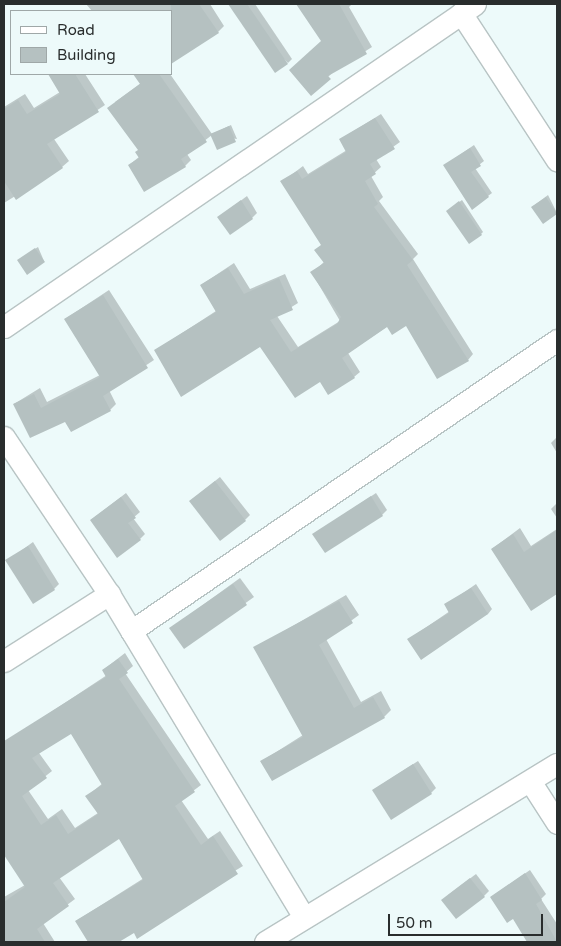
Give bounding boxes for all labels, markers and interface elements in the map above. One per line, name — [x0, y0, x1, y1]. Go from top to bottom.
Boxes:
legend — [10, 10, 172, 75]
text: Road — [57, 21, 95, 39]
text: Building — [57, 46, 116, 64]
scale bar — [391, 904, 546, 936]
text: 50 m — [396, 914, 433, 932]

